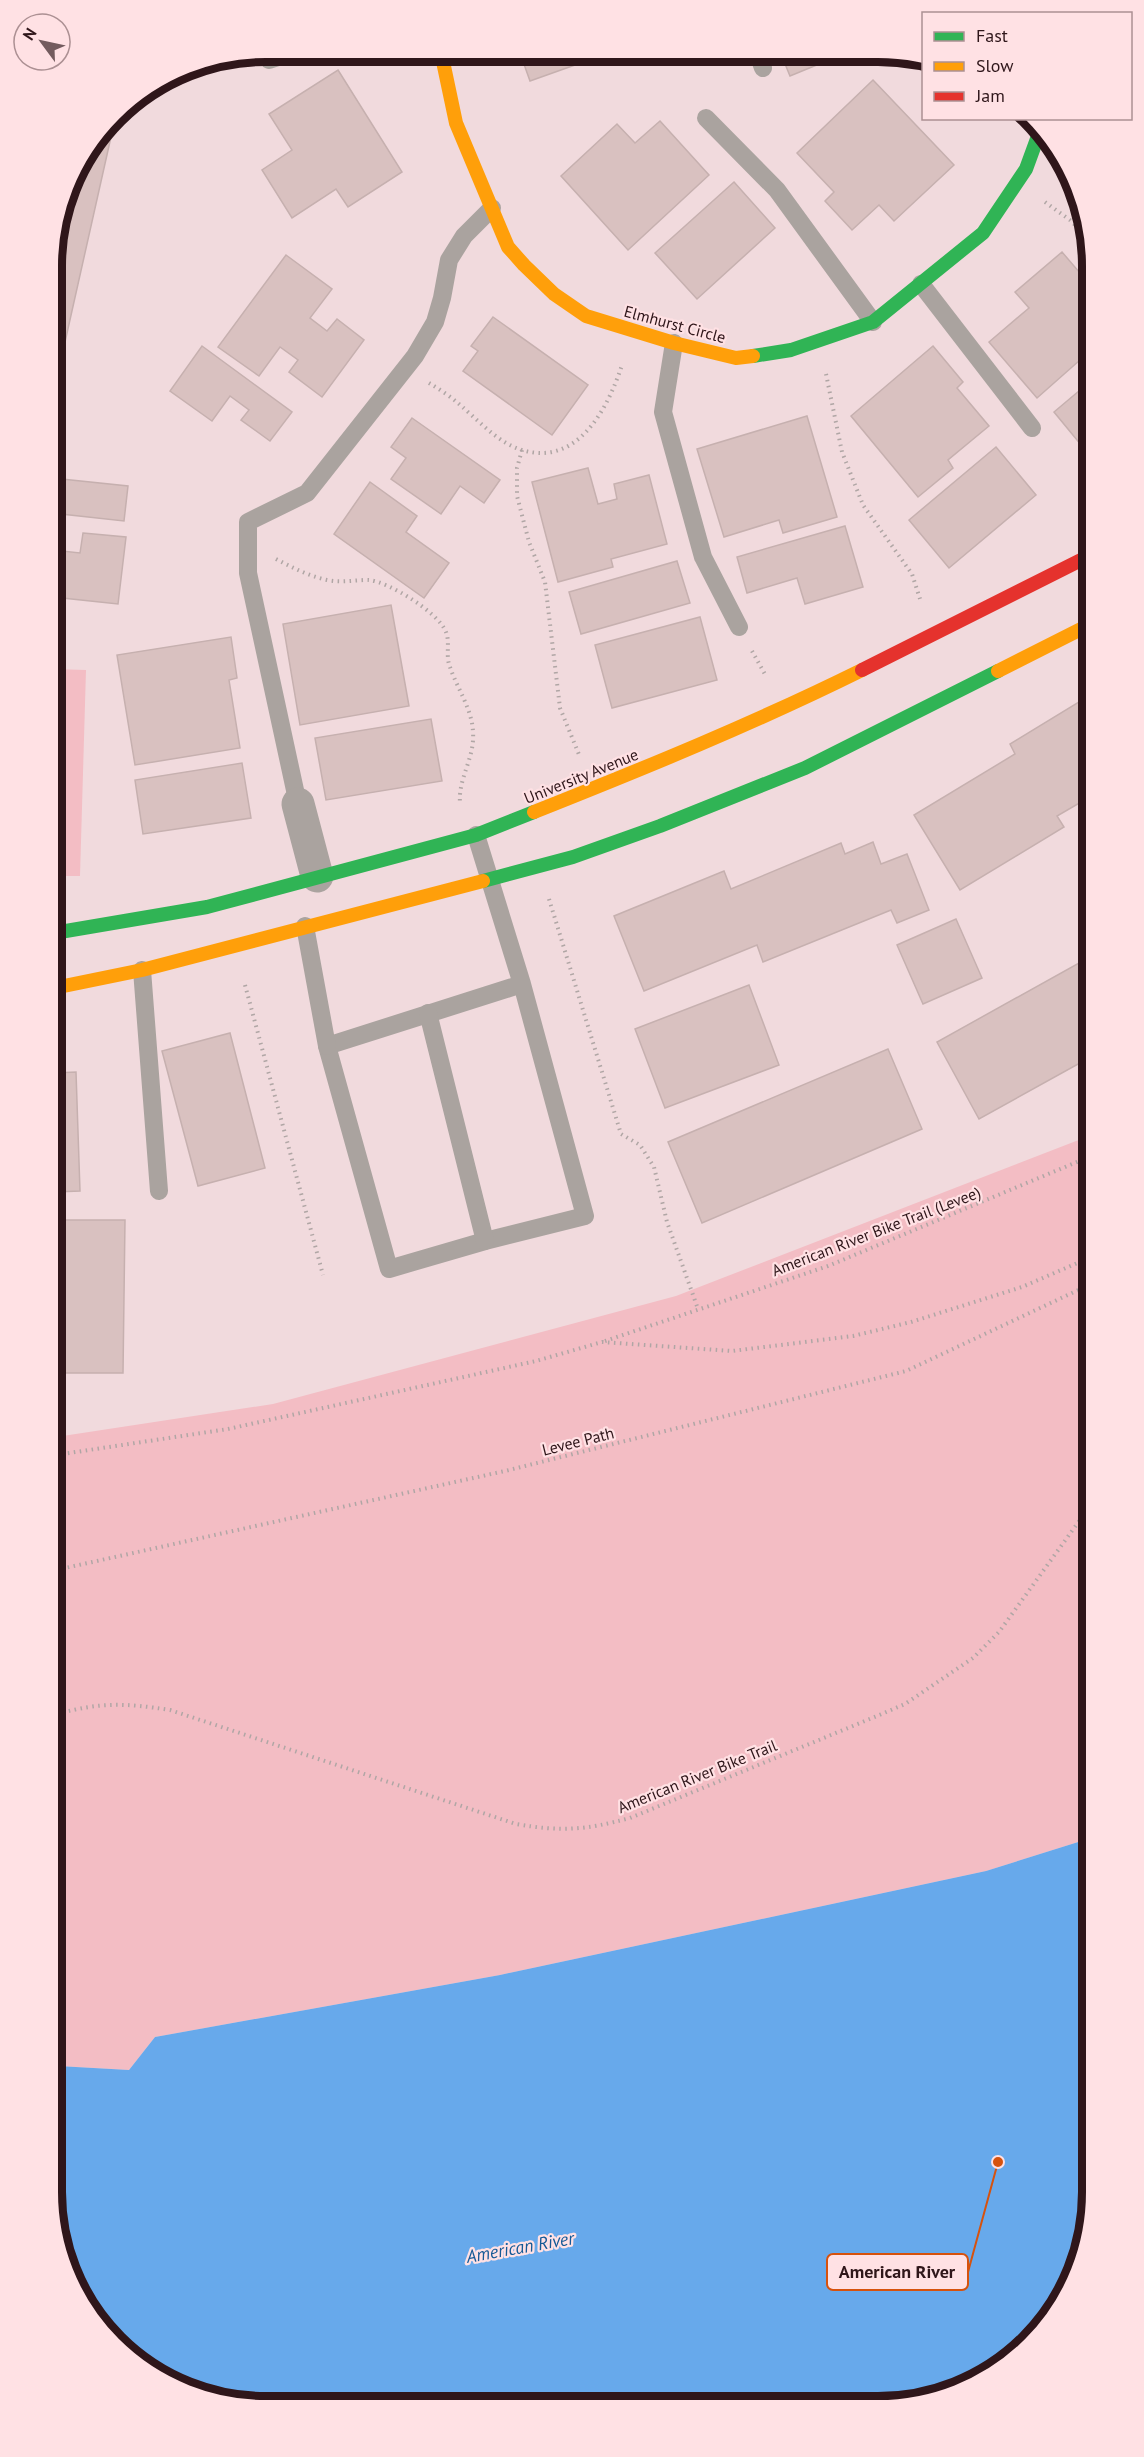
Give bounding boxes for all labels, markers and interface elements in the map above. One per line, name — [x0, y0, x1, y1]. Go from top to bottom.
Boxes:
north arrow — [12, 12, 72, 72]
legend — [922, 12, 1132, 120]
text: N — [18, 24, 41, 44]
text: Fast — [976, 24, 1008, 47]
text: Slow — [976, 54, 1014, 77]
text: Jam — [975, 84, 1005, 107]
street label: Elmhurst Circle — [622, 301, 728, 347]
street label: University Avenue — [521, 744, 641, 808]
street label: American River Bike Trail (Levee) — [769, 1182, 983, 1280]
street label: Levee Path — [540, 1422, 616, 1460]
street label: American River Bike Trail — [614, 1735, 780, 1817]
water label: American River — [463, 2226, 577, 2268]
callout: American River — [827, 2254, 968, 2290]
text: American River — [839, 2260, 956, 2283]

